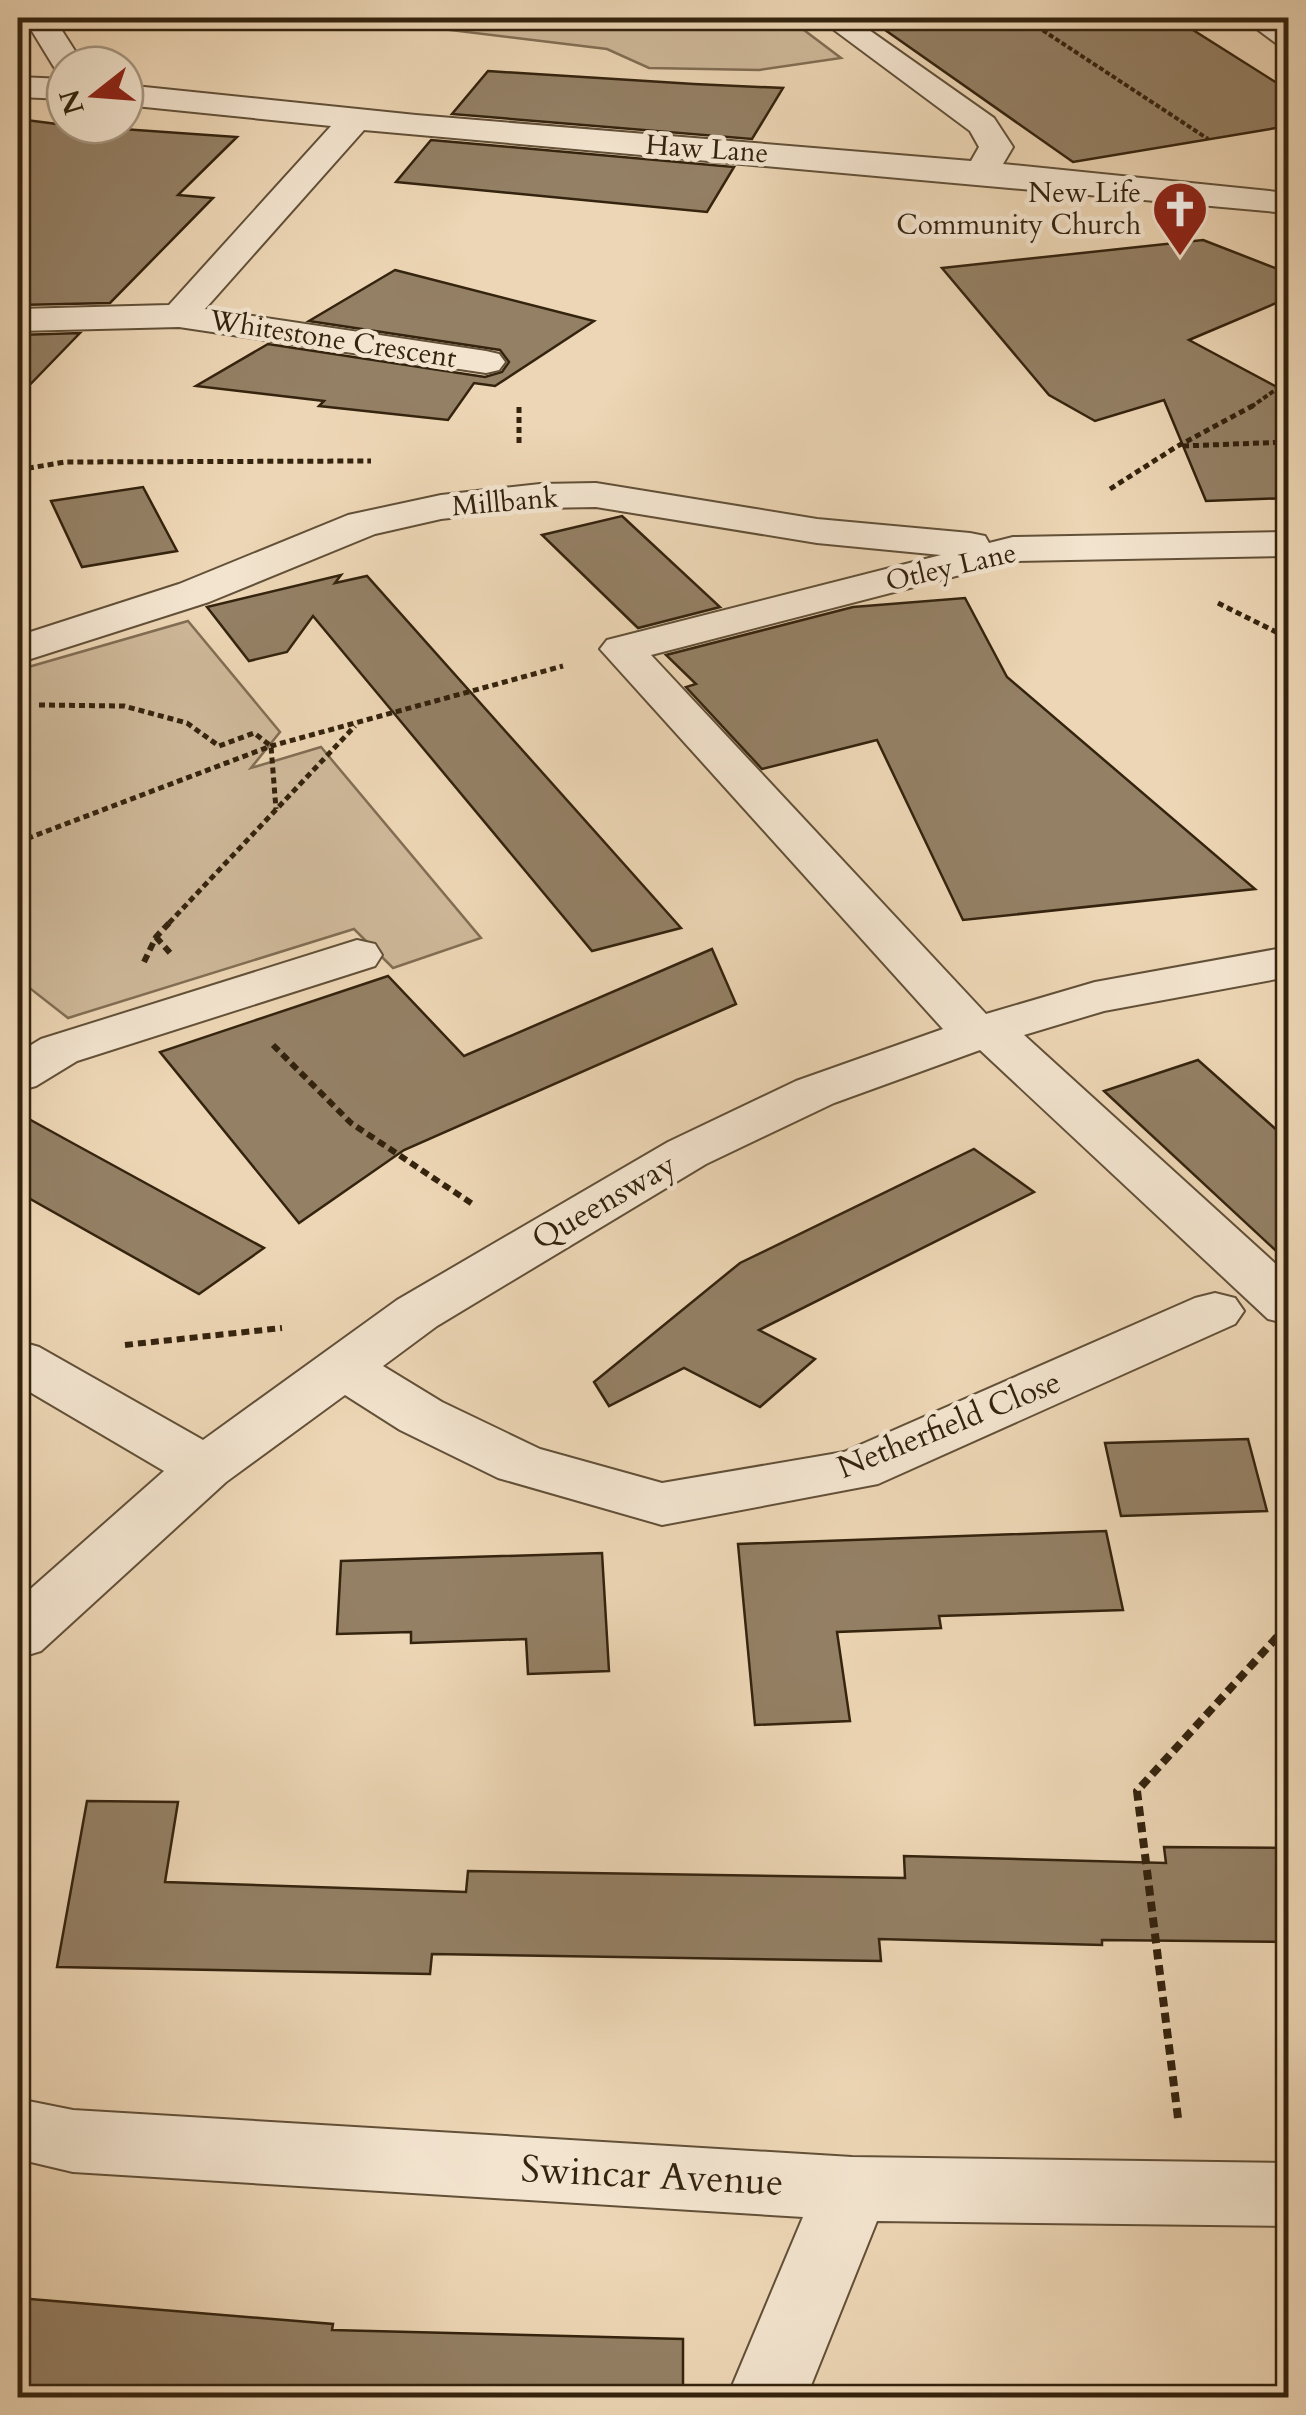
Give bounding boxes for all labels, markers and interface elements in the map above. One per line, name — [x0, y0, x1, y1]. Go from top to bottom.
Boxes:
north arrow — [45, 45, 145, 145]
text: N — [50, 85, 94, 119]
street label: Haw Lane — [644, 126, 770, 172]
place label: New Life Community Church — [896, 174, 1141, 244]
church icon: New Life Community Church — [1150, 179, 1210, 258]
street label: Whitestone Crescent — [206, 301, 459, 377]
street label: Millbank — [450, 478, 560, 526]
street label: Otley Lane — [882, 534, 1020, 600]
street label: Queensway — [524, 1143, 684, 1261]
street label: Netherfield Close — [831, 1360, 1067, 1490]
street label: Swincar Avenue — [519, 2143, 785, 2209]

